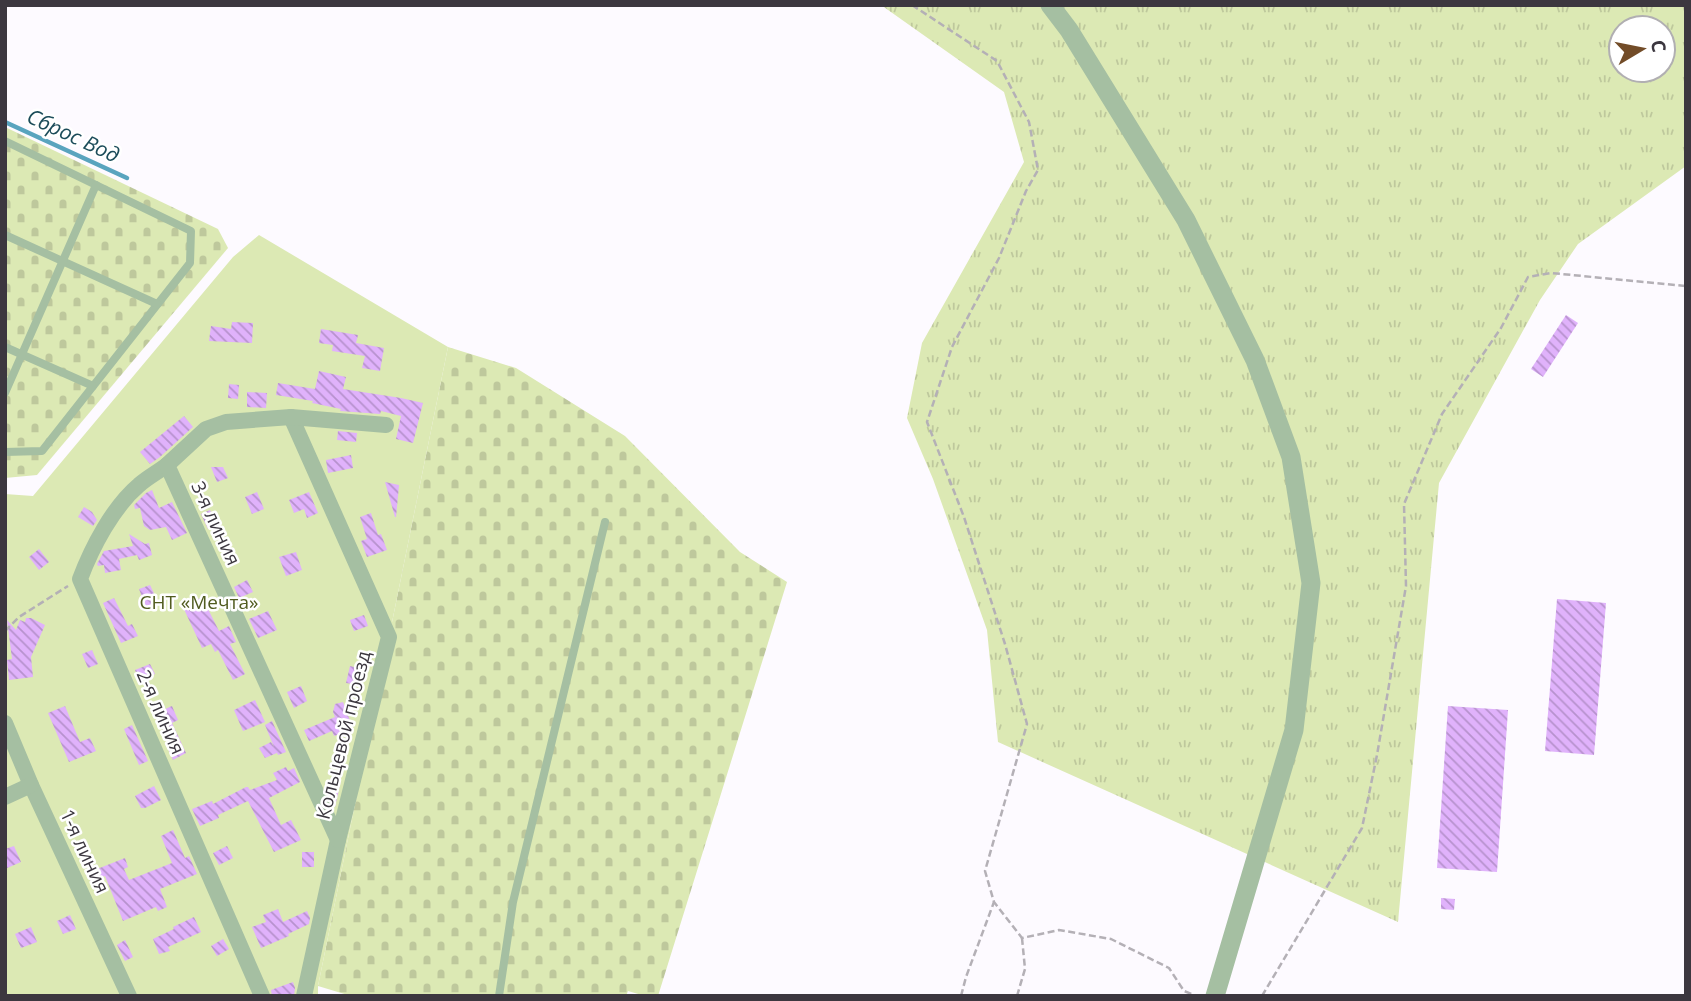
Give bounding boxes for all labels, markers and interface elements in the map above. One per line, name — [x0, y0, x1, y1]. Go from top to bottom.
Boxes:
north arrow — [1607, 14, 1677, 84]
text: С — [1645, 38, 1673, 54]
water label: Сброс Вод — [23, 101, 124, 169]
street label: 3-я линия — [185, 477, 247, 569]
park label: СНТ «Мечта» — [139, 589, 259, 615]
street label: Кольцевой проезд — [310, 648, 377, 822]
street label: 2-я линия — [131, 666, 191, 758]
street label: 1-я линия — [54, 805, 116, 897]

